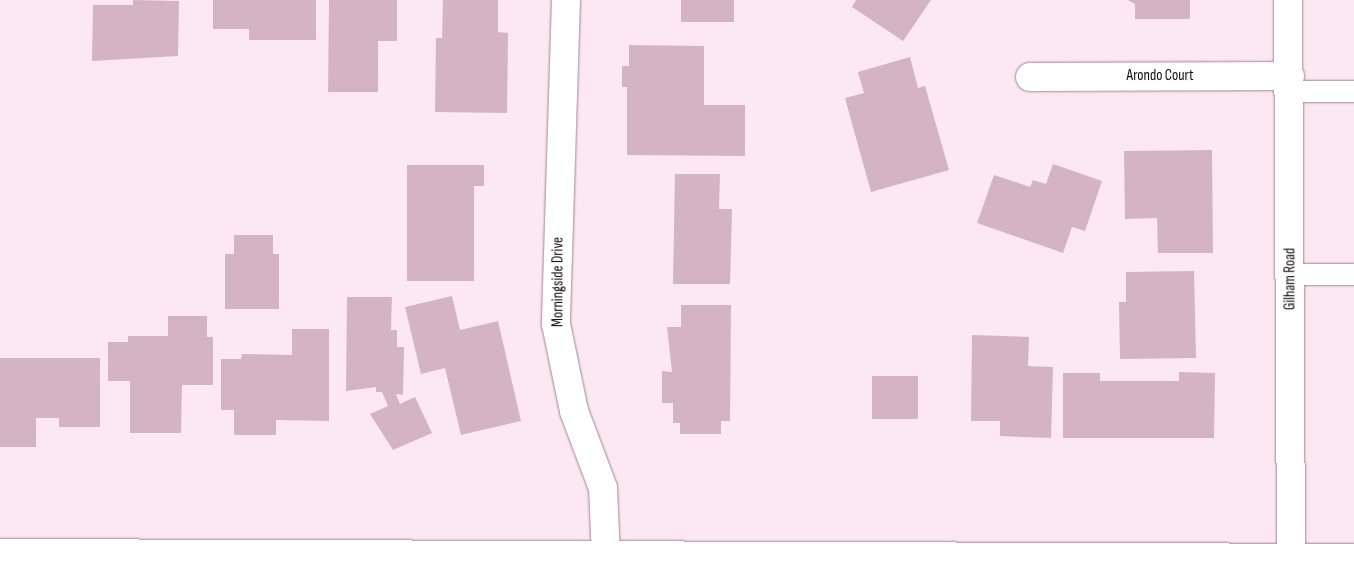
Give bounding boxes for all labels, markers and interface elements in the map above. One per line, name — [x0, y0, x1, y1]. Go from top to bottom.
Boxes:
street label: Arondo Court — [1127, 67, 1193, 85]
street label: Morningside Drive — [549, 237, 567, 327]
street label: Gilham Road — [1281, 248, 1299, 310]

